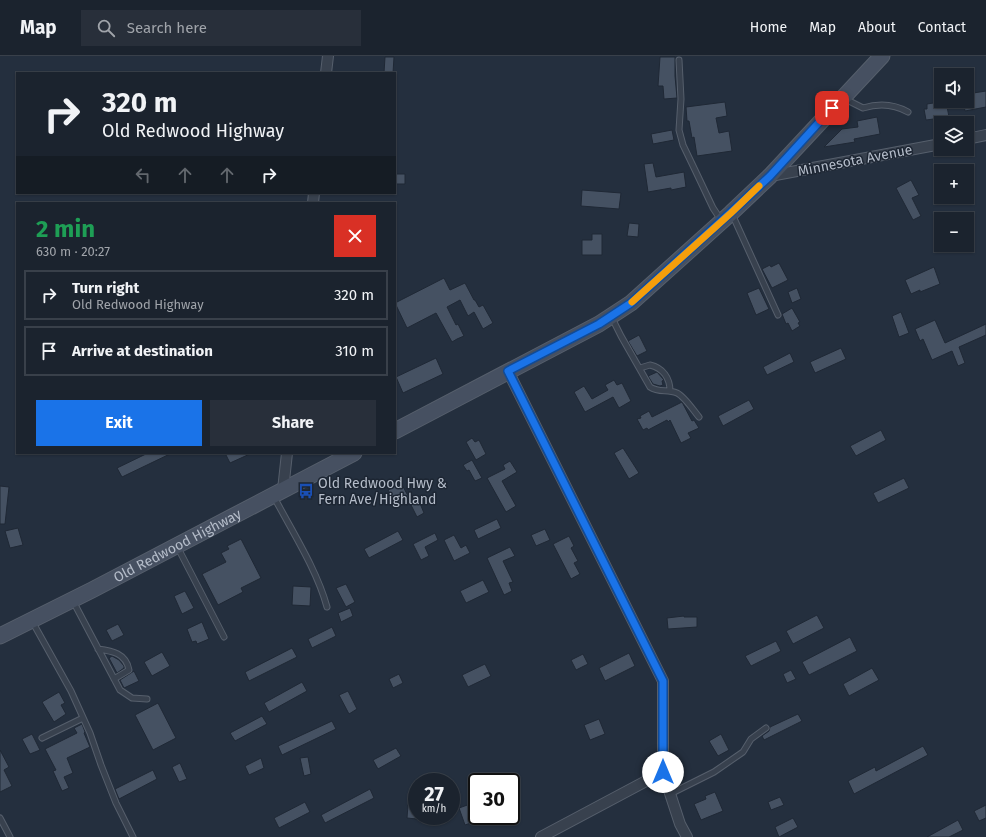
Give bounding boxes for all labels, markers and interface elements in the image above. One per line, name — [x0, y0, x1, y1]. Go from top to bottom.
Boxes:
search box — [81, 10, 361, 46]
text: Map — [20, 16, 57, 39]
icon: search — [95, 17, 117, 39]
text: Search here — [127, 19, 207, 37]
text: Home — [750, 19, 787, 36]
text: Map — [809, 19, 836, 36]
text: About — [858, 19, 896, 36]
text: Contact — [918, 19, 966, 36]
map controls — [934, 68, 974, 252]
button: sound — [934, 68, 974, 108]
text: 320 m — [102, 86, 177, 119]
icon: right — [36, 88, 88, 140]
pin — [815, 91, 849, 125]
icon: arrive — [821, 97, 843, 119]
button: layers — [934, 116, 974, 156]
text: Old Redwood Highway — [102, 120, 284, 142]
street label: Minnesota Avenue — [796, 141, 914, 180]
icon: left — [132, 164, 154, 186]
icon: ahead — [174, 164, 196, 186]
icon: ahead — [216, 164, 238, 186]
icon: right — [258, 164, 280, 186]
button: + — [934, 164, 974, 204]
button: − — [934, 212, 974, 252]
text: 2 min — [36, 215, 95, 243]
button: close — [334, 215, 376, 257]
text: 630 m · 20:27 — [36, 244, 110, 259]
text: Turn right — [72, 279, 139, 297]
icon: right — [38, 284, 60, 306]
text: 320 m — [334, 286, 374, 304]
text: Old Redwood Highway — [72, 297, 204, 312]
icon: arrive — [38, 340, 60, 362]
text: Arrive at destination — [72, 342, 213, 360]
text: 310 m — [335, 342, 374, 360]
button: Exit — [36, 400, 202, 446]
button: Share — [210, 400, 376, 446]
place label: Old Redwood Hwy & Fern Ave/Highland — [318, 475, 447, 508]
bus stop icon: Old Redwood Hwy & Fern Ave/Highland — [297, 482, 315, 500]
street label: Old Redwood Highway — [111, 505, 244, 586]
position arrow — [642, 751, 684, 793]
speed limit sign: 30 — [468, 773, 520, 825]
text: 27 — [424, 782, 444, 806]
text: km/h — [422, 803, 446, 815]

